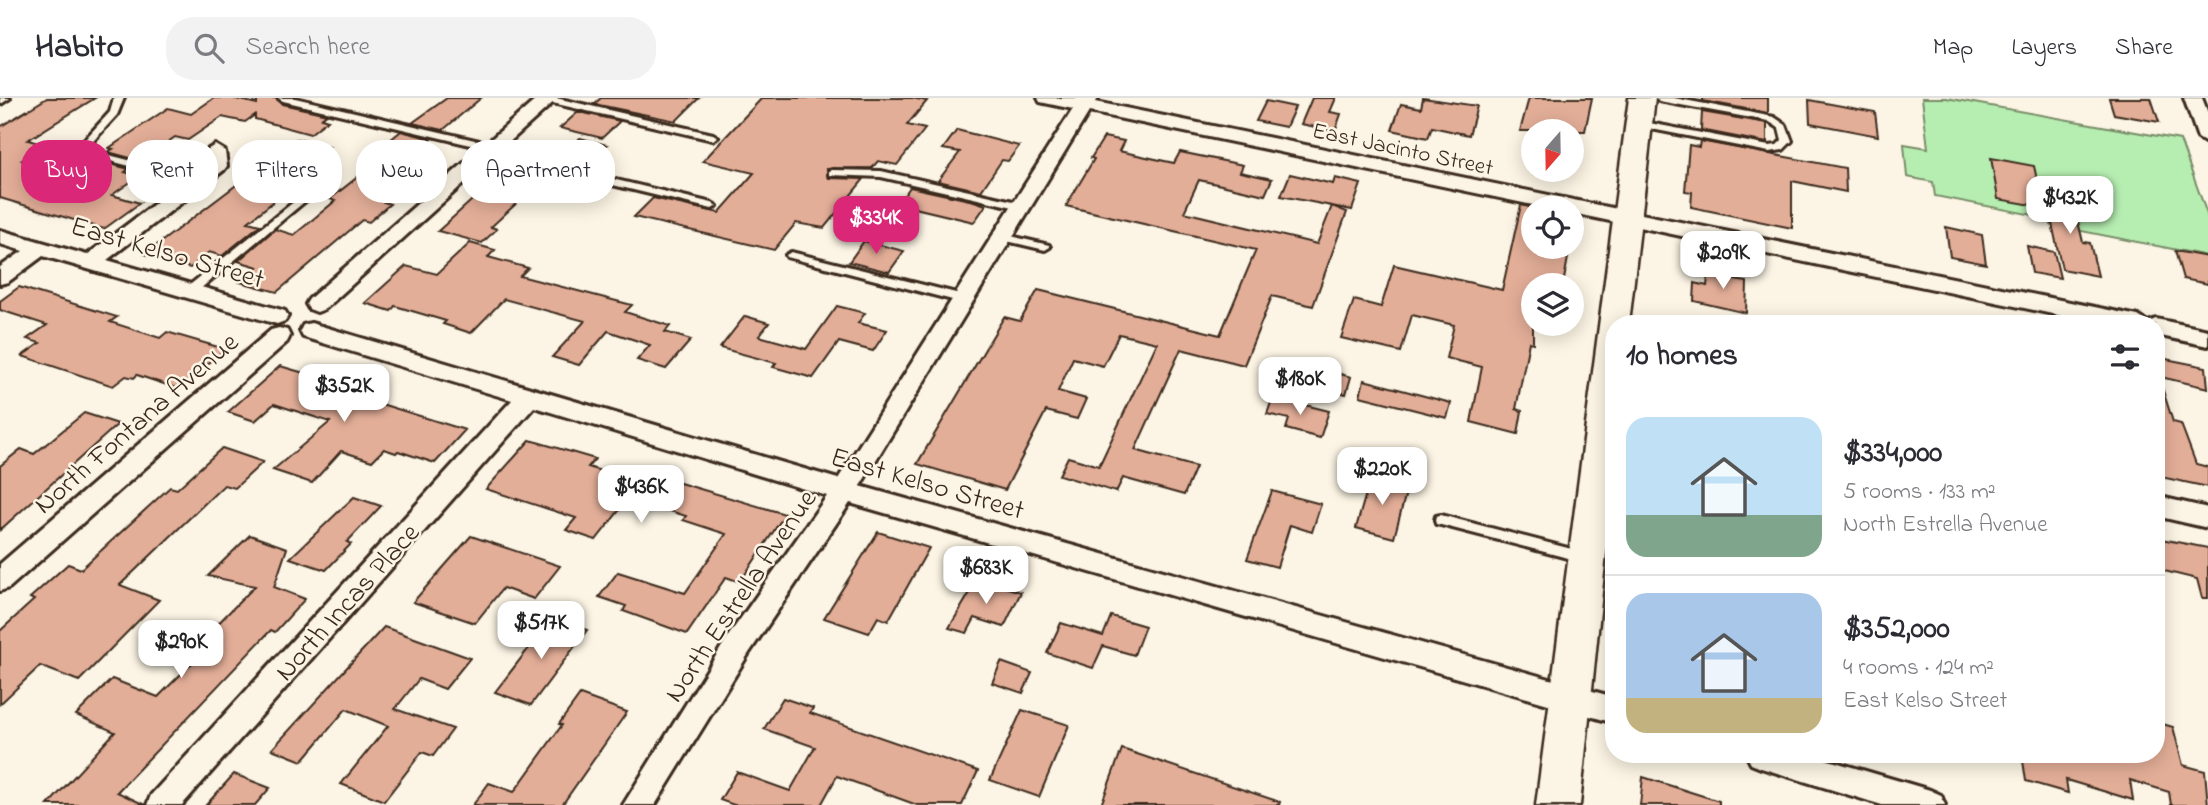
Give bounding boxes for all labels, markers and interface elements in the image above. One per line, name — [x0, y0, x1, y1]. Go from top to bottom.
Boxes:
search box — [166, 17, 656, 80]
text: Habito — [35, 24, 124, 72]
icon: search — [190, 29, 228, 67]
text: Search here — [246, 29, 370, 67]
text: Map — [1933, 31, 1973, 66]
text: Layers — [2011, 31, 2077, 66]
text: Share — [2115, 31, 2173, 66]
street label: East Jacinto Street — [1309, 115, 1496, 186]
north arrow — [1521, 119, 1584, 182]
map controls — [1521, 119, 1584, 336]
chip: Buy — [21, 140, 112, 203]
chip: Rent — [126, 140, 218, 203]
chip: Filters — [232, 140, 342, 203]
chip: New — [356, 140, 447, 203]
chip: Apartment — [461, 140, 615, 203]
pin: $432K — [2021, 176, 2119, 236]
text: $432K — [2042, 182, 2098, 215]
button: locate — [1521, 196, 1584, 259]
pin: $334K — [827, 197, 925, 256]
text: $334K — [849, 202, 903, 235]
street label: East Kelso Street — [65, 207, 269, 302]
pin: $209K — [1674, 232, 1772, 291]
text: $209K — [1696, 237, 1750, 270]
button: layers — [1521, 273, 1584, 336]
street label: North Fontana Avenue — [26, 324, 249, 525]
text: 10 homes — [1626, 335, 1738, 379]
icon: filters — [2106, 338, 2144, 376]
pin: $180K — [1251, 358, 1349, 417]
text: $180K — [1275, 363, 1325, 396]
pin: $352K — [295, 364, 393, 424]
text: $352K — [314, 370, 374, 403]
text: $334,000 — [1843, 432, 1942, 476]
street label: East Kelso Street — [825, 438, 1029, 533]
icon: home — [1682, 445, 1766, 529]
pin: $220K — [1333, 448, 1431, 507]
text: $220K — [1353, 453, 1411, 486]
pin: $436K — [592, 466, 690, 525]
text: $436K — [614, 471, 668, 504]
text: 5 rooms · 133 m² — [1843, 476, 1996, 509]
street label: North Estrella Avenue — [655, 482, 829, 712]
text: North Estrella Avenue — [1843, 509, 2048, 542]
street label: North Incas Place — [266, 515, 431, 692]
pin: $683K — [937, 546, 1035, 606]
text: $683K — [959, 552, 1013, 585]
pin: $517K — [492, 602, 590, 661]
text: $517K — [513, 607, 569, 640]
text: $352,000 — [1843, 608, 1950, 652]
pin: $290K — [132, 620, 230, 680]
icon: home — [1682, 621, 1766, 705]
text: $290K — [154, 626, 208, 659]
text: 4 rooms · 124 m² — [1843, 652, 1994, 685]
text: East Kelso Street — [1843, 685, 2007, 718]

